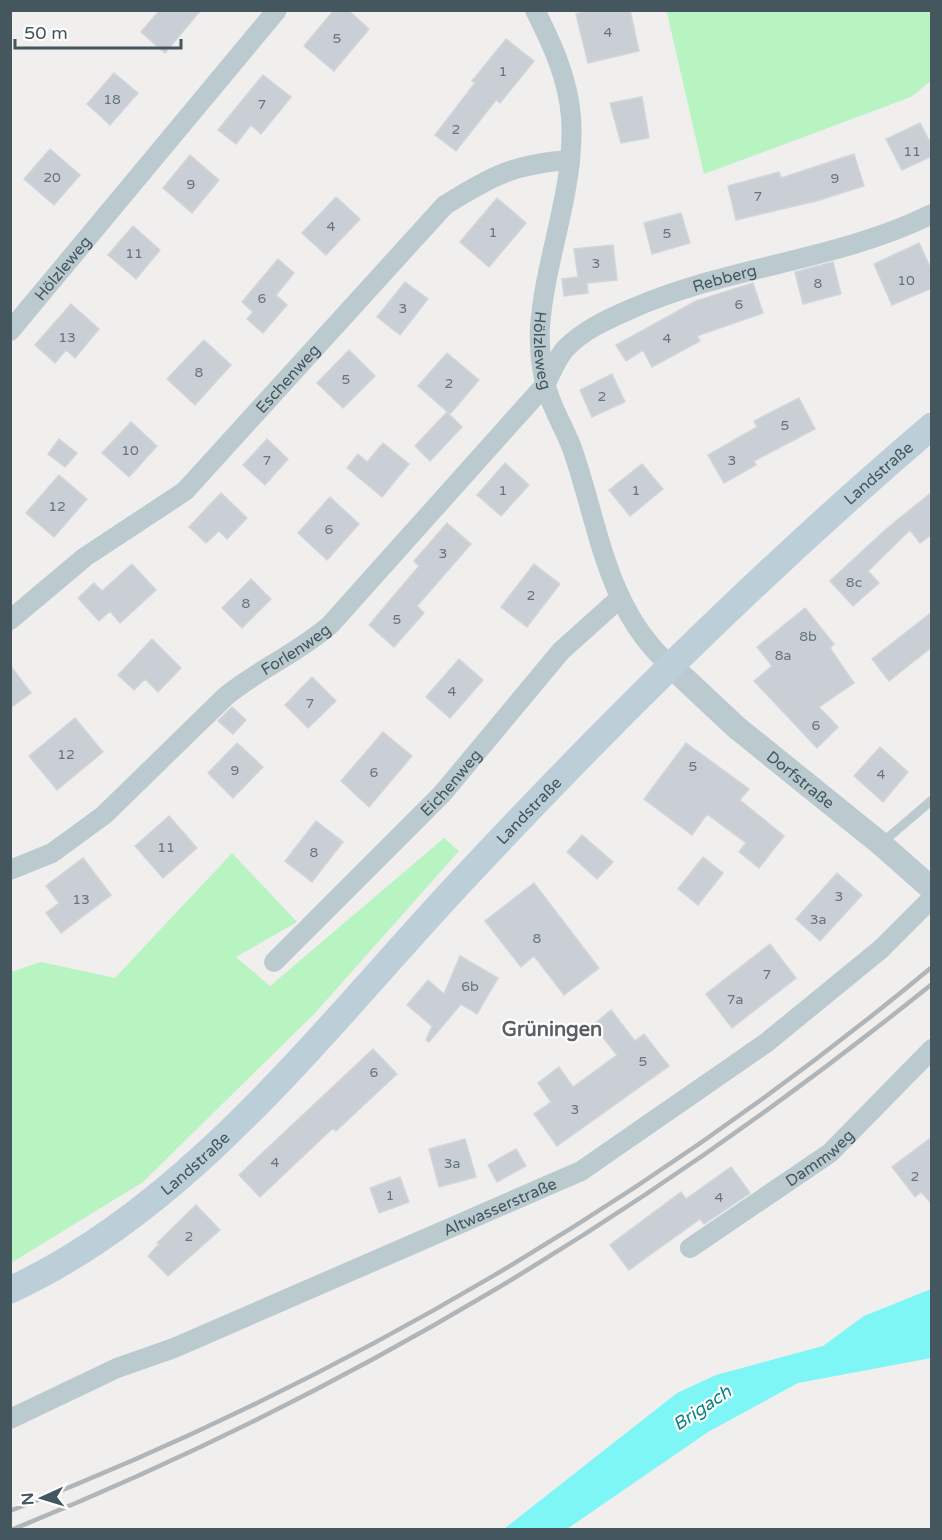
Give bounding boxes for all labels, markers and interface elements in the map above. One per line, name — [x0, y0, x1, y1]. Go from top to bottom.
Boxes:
scale bar — [15, 12, 182, 50]
text: 50 m — [24, 22, 68, 44]
house number: 4 — [604, 24, 613, 41]
house number: 5 — [333, 30, 341, 47]
house number: 1 — [499, 63, 507, 80]
house number: 18 — [103, 91, 121, 108]
house number: 7 — [258, 96, 266, 113]
house number: 2 — [452, 121, 460, 138]
house number: 11 — [903, 143, 921, 160]
house number: 20 — [43, 169, 61, 186]
house number: 9 — [831, 170, 839, 187]
house number: 9 — [187, 176, 195, 193]
house number: 7 — [754, 188, 762, 205]
house number: 4 — [327, 218, 336, 235]
house number: 1 — [489, 224, 497, 241]
house number: 5 — [663, 225, 671, 242]
street label: Hölzleweg — [30, 232, 96, 305]
house number: 11 — [125, 245, 143, 262]
house number: 3 — [592, 255, 600, 272]
street label: Rebberg — [690, 261, 759, 297]
house number: 10 — [897, 272, 915, 289]
house number: 8 — [814, 275, 823, 292]
house number: 6 — [258, 290, 267, 307]
house number: 6 — [735, 296, 744, 313]
house number: 3 — [399, 300, 407, 317]
street label: Hölzleweg — [529, 310, 556, 392]
house number: 13 — [58, 329, 76, 346]
house number: 4 — [663, 330, 672, 347]
street label: Eschenweg — [252, 340, 325, 418]
house number: 8 — [195, 364, 204, 381]
house number: 5 — [342, 371, 350, 388]
house number: 2 — [445, 375, 453, 392]
house number: 2 — [598, 388, 606, 405]
house number: 5 — [781, 417, 789, 434]
street label: Landstraße — [840, 438, 918, 509]
house number: 10 — [121, 442, 139, 459]
house number: 7 — [263, 452, 271, 469]
house number: 3 — [728, 452, 736, 469]
house number: 1 — [499, 482, 507, 499]
house number: 1 — [632, 482, 640, 499]
house number: 12 — [48, 498, 66, 515]
house number: 6 — [325, 521, 334, 538]
house number: 3 — [439, 545, 447, 562]
house number: 8c — [846, 574, 862, 591]
house number: 2 — [527, 587, 535, 604]
house number: 8 — [242, 595, 251, 612]
house number: 5 — [393, 611, 401, 628]
street label: Forlenweg — [258, 620, 335, 680]
house number: 8b — [799, 628, 817, 645]
house number: 8a — [775, 647, 791, 664]
house number: 4 — [448, 683, 457, 700]
house number: 7 — [306, 695, 314, 712]
house number: 6 — [812, 717, 821, 734]
street label: Eichenweg — [417, 745, 486, 821]
house number: 12 — [57, 746, 75, 763]
street label: Dorfstraße — [762, 747, 838, 813]
house number: 5 — [689, 758, 697, 775]
house number: 9 — [231, 762, 239, 779]
house number: 6 — [370, 764, 379, 781]
house number: 4 — [877, 766, 886, 783]
street label: Landstraße — [492, 773, 566, 849]
house number: 11 — [157, 839, 175, 856]
house number: 8 — [310, 844, 319, 861]
house number: 3 — [835, 888, 843, 905]
house number: 13 — [72, 891, 90, 908]
house number: 3a — [810, 911, 826, 928]
house number: 8 — [533, 930, 542, 947]
house number: 7 — [763, 966, 771, 983]
house number: 6b — [461, 978, 479, 995]
house number: 7a — [727, 991, 743, 1008]
district label: Grüningen — [502, 1018, 602, 1042]
house number: 5 — [639, 1053, 647, 1070]
house number: 6 — [370, 1064, 379, 1081]
house number: 3 — [571, 1101, 579, 1118]
street label: Dammweg — [782, 1125, 859, 1191]
street label: Landstraße — [157, 1128, 234, 1200]
house number: 4 — [271, 1154, 280, 1171]
house number: 3a — [444, 1155, 460, 1172]
house number: 2 — [911, 1168, 919, 1185]
street label: Altwasserstraße — [440, 1174, 560, 1241]
house number: 1 — [386, 1187, 394, 1204]
house number: 4 — [715, 1189, 724, 1206]
house number: 2 — [185, 1228, 193, 1245]
water label: Brigach — [669, 1380, 736, 1436]
north arrow — [12, 1468, 72, 1528]
text: N — [18, 1492, 38, 1506]

